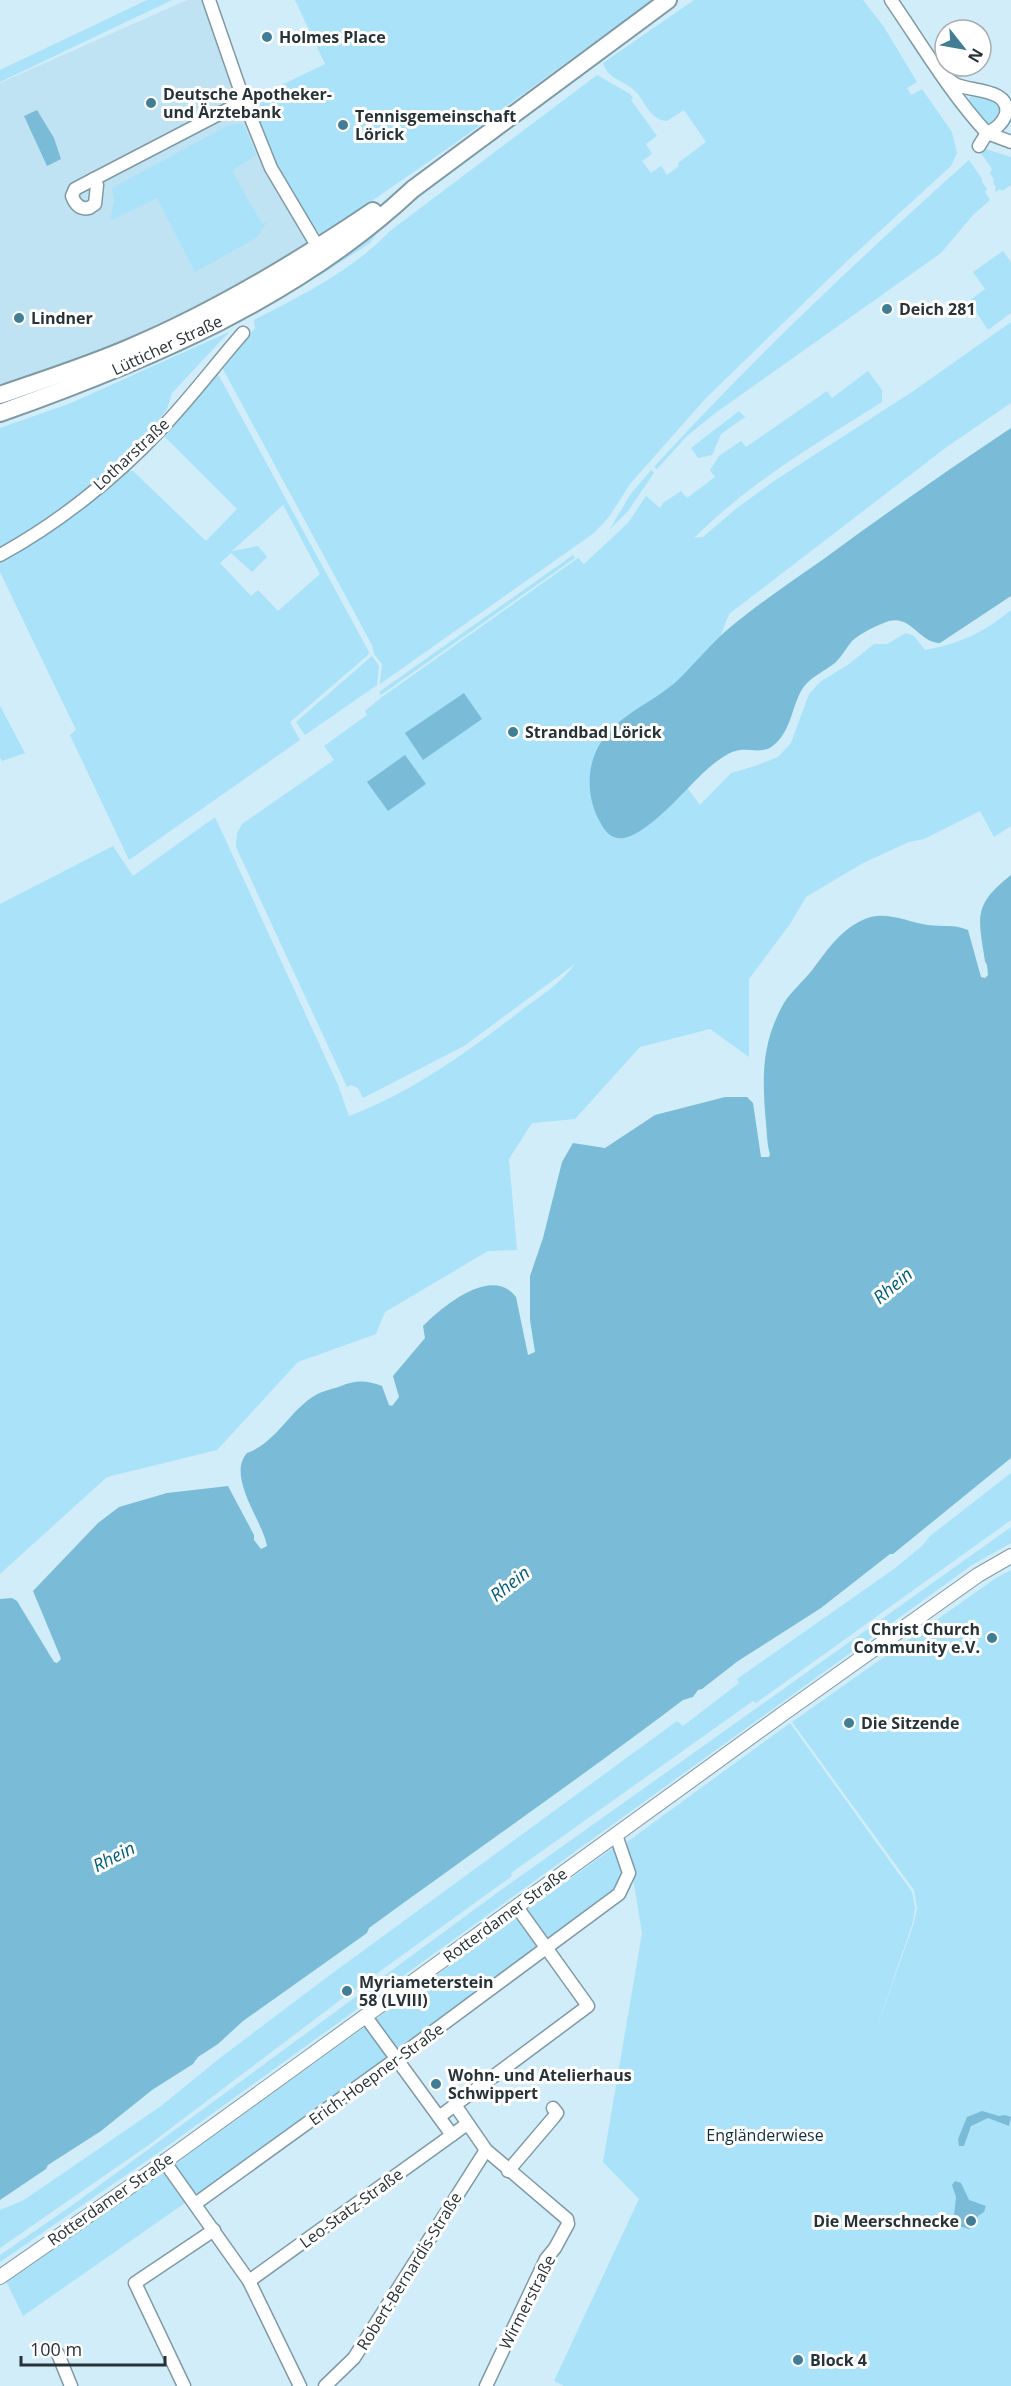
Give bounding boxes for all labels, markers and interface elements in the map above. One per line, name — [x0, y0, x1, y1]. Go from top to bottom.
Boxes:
north arrow — [933, 18, 993, 78]
place label: Holmes Place — [279, 26, 386, 48]
marker: Holmes Place — [260, 30, 274, 44]
text: N — [963, 44, 989, 67]
place label: Deutsche Apotheker- und Ärztebank — [163, 83, 332, 123]
marker: Deutsche Apotheker- und Ärztebank — [144, 96, 158, 110]
place label: Tennisgemeinschaft Lörick — [355, 105, 516, 145]
marker: Tennisgemeinschaft Lörick — [336, 118, 350, 132]
place label: Deich 281 — [899, 298, 976, 320]
marker: Deich 281 — [880, 302, 894, 316]
place label: Lindner — [31, 307, 93, 329]
street label: Lütticher Straße — [108, 310, 226, 380]
marker: Lindner — [12, 311, 26, 325]
street label: Lotharstraße — [88, 413, 174, 495]
place label: Strandbad Lörick — [525, 721, 662, 743]
marker: Strandbad Lörick — [506, 725, 520, 739]
water label: Rhein — [868, 1262, 917, 1309]
water label: Rhein — [484, 1560, 534, 1606]
place label: Christ Church Community e.V. — [853, 1618, 980, 1658]
marker: Christ Church Community e.V. — [985, 1631, 999, 1645]
place label: Die Sitzende — [861, 1712, 959, 1734]
marker: Die Sitzende — [842, 1716, 856, 1730]
water label: Rhein — [88, 1835, 139, 1877]
street label: Rotterdamer Straße — [438, 1862, 572, 1968]
place label: Myriameterstein 58 (LVIII) — [359, 1971, 494, 2011]
marker: Myriameterstein 58 (LVIII) — [340, 1984, 354, 1998]
street label: Erich-Hoepner-Straße — [304, 2018, 448, 2130]
place label: Wohn- und Atelierhaus Schwippert — [448, 2064, 632, 2104]
marker: Wohn- und Atelierhaus Schwippert — [429, 2077, 443, 2091]
park label: Engländerwiese — [706, 2124, 824, 2146]
street label: Rotterdamer Straße — [43, 2147, 177, 2251]
street label: Leo-Statz-Straße — [295, 2163, 407, 2253]
street label: Robert-Bernardis-Straße — [351, 2188, 467, 2354]
place label: Die Meerschnecke — [813, 2210, 959, 2232]
marker: Die Meerschnecke — [964, 2214, 978, 2228]
street label: Wirmerstraße — [494, 2251, 560, 2353]
scale bar — [21, 2329, 165, 2367]
text: 100 m — [30, 2337, 82, 2361]
place label: Block 4 — [810, 2349, 867, 2371]
marker: Block 4 — [791, 2353, 805, 2367]

